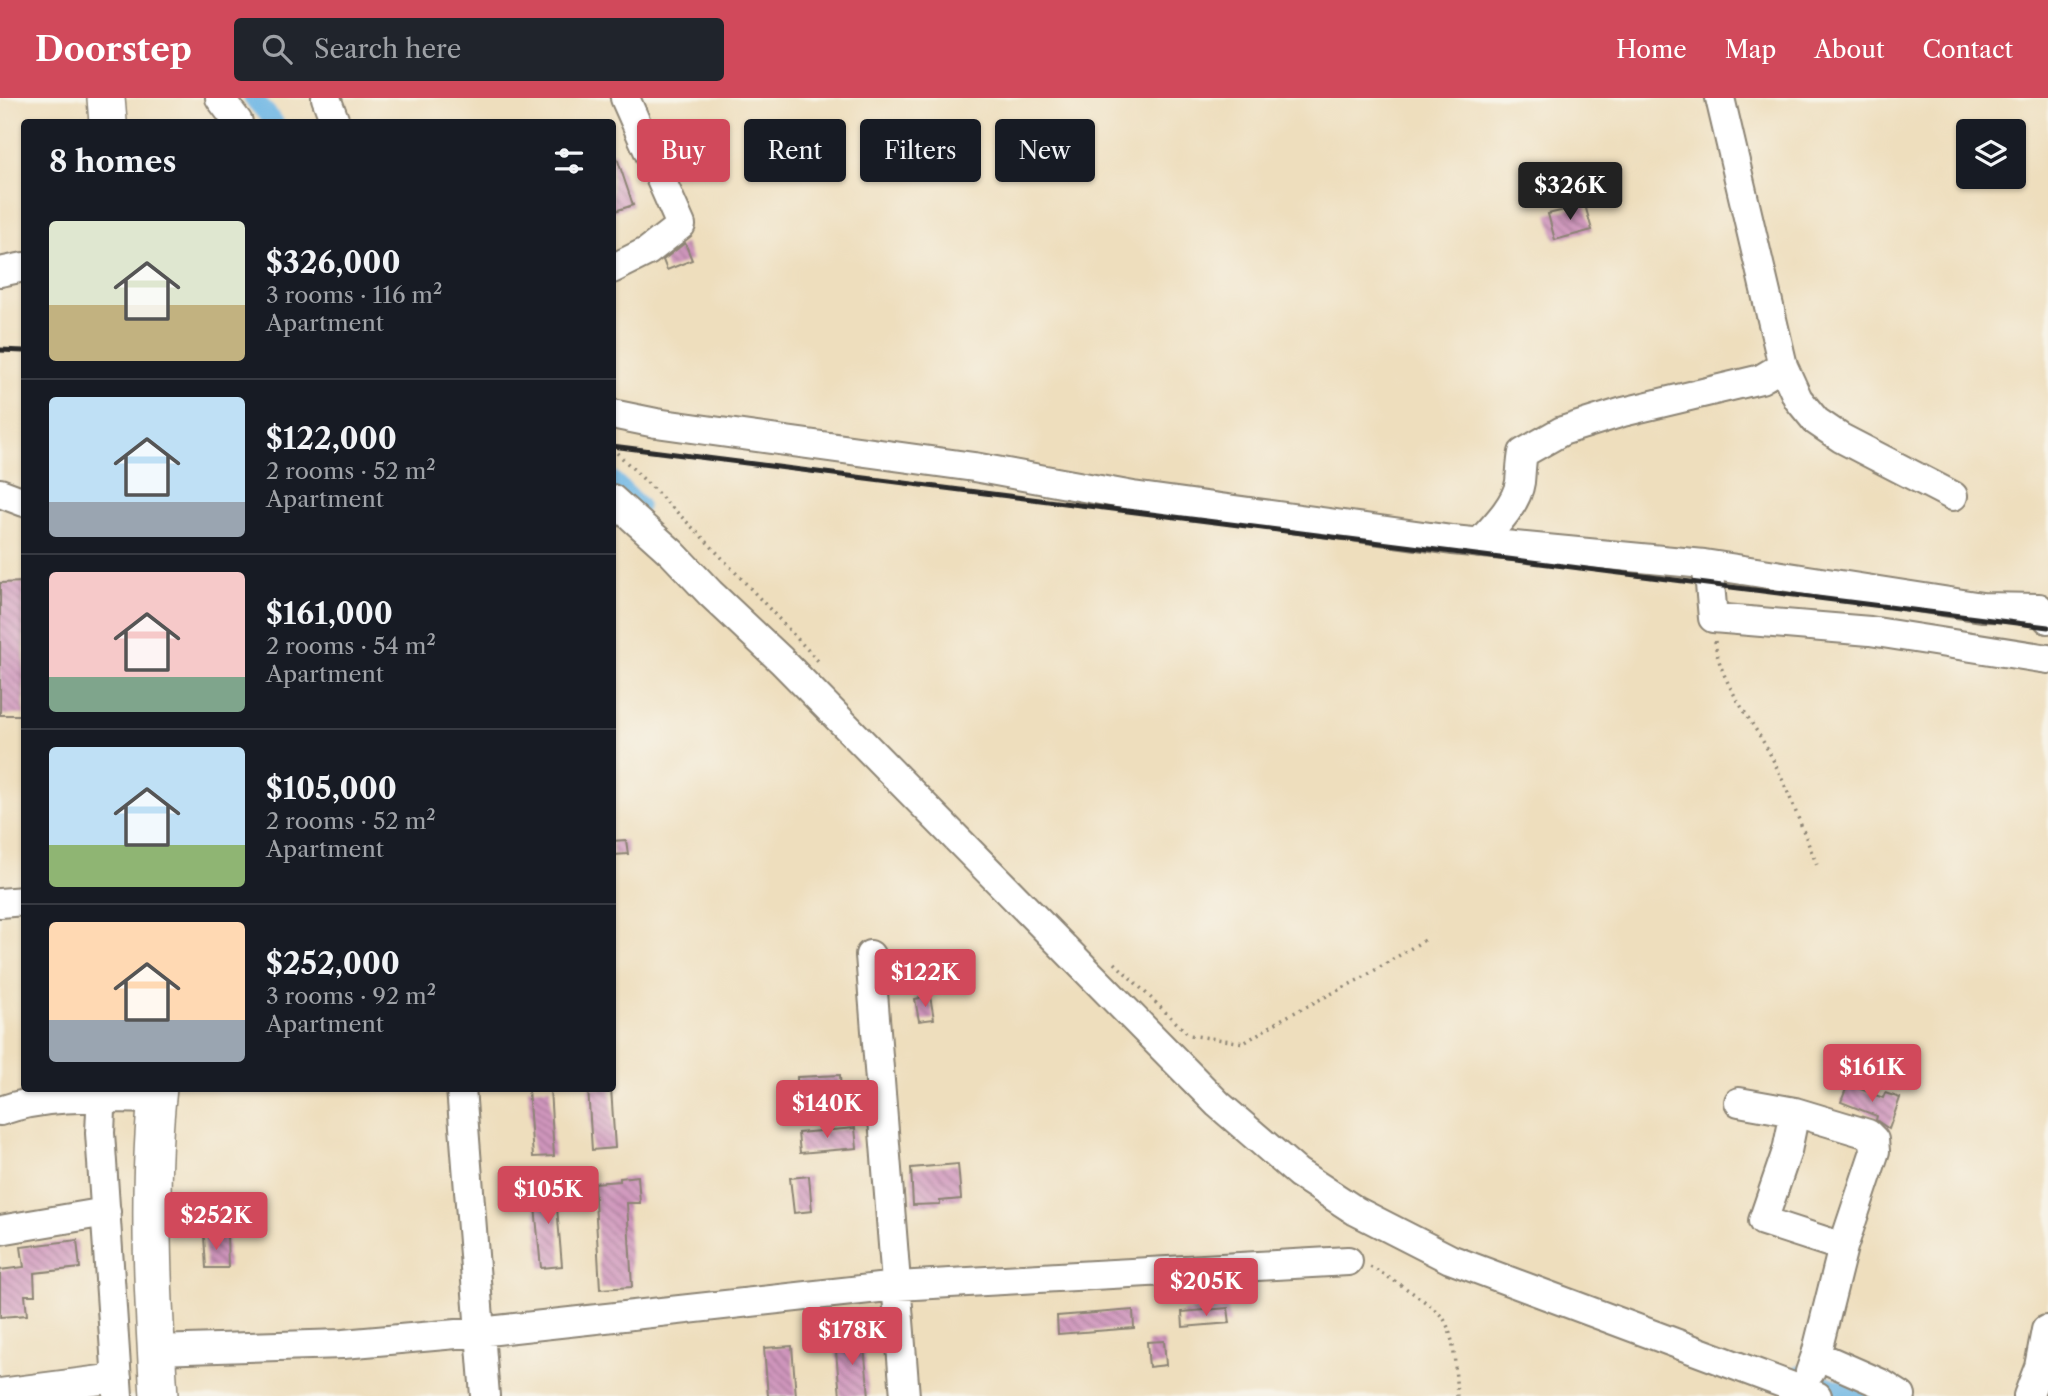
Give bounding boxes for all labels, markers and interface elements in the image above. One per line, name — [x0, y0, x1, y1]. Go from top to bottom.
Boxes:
search box — [234, 18, 724, 81]
text: Doorstep — [35, 29, 192, 70]
icon: search — [258, 30, 296, 68]
text: Search here — [314, 33, 461, 65]
text: Home — [1616, 35, 1687, 64]
text: Map — [1725, 35, 1776, 64]
text: About — [1814, 35, 1885, 64]
text: Contact — [1923, 35, 2013, 64]
chip: Buy — [637, 119, 730, 182]
chip: Rent — [744, 119, 846, 182]
chip: Filters — [860, 119, 981, 182]
chip: New — [995, 119, 1095, 182]
map controls — [1956, 119, 2026, 189]
button: layers — [1956, 119, 2026, 189]
icon: filters — [550, 142, 588, 180]
text: 8 homes — [49, 143, 176, 180]
pin: $326K — [1521, 162, 1619, 222]
text: $326K — [1534, 171, 1606, 199]
text: $326,000 — [266, 244, 401, 281]
icon: home — [105, 249, 189, 333]
text: 3 rooms · 116 m² — [266, 281, 442, 309]
text: Apartment — [266, 309, 384, 337]
text: $122,000 — [266, 420, 397, 457]
icon: home — [105, 425, 189, 509]
text: 2 rooms · 52 m² — [266, 457, 436, 485]
text: Apartment — [266, 485, 384, 513]
text: $161,000 — [266, 595, 393, 632]
icon: home — [105, 600, 189, 684]
text: 2 rooms · 54 m² — [266, 632, 436, 660]
text: Apartment — [266, 660, 384, 688]
text: $105,000 — [266, 770, 397, 807]
icon: home — [105, 775, 189, 859]
text: 2 rooms · 52 m² — [266, 807, 436, 835]
text: Apartment — [266, 835, 384, 863]
text: $252,000 — [266, 945, 400, 982]
icon: home — [105, 950, 189, 1034]
pin: $122K — [876, 950, 974, 1009]
text: $122K — [891, 958, 959, 986]
text: 3 rooms · 92 m² — [266, 982, 436, 1010]
text: Apartment — [266, 1010, 384, 1038]
pin: $161K — [1823, 1044, 1921, 1104]
text: $161K — [1839, 1053, 1905, 1081]
pin: $140K — [778, 1080, 876, 1140]
text: $140K — [792, 1089, 862, 1117]
pin: $105K — [499, 1166, 597, 1226]
text: $105K — [514, 1175, 582, 1203]
pin: $252K — [167, 1192, 265, 1252]
text: $252K — [180, 1201, 252, 1229]
pin: $205K — [1157, 1258, 1255, 1318]
text: $205K — [1170, 1267, 1242, 1295]
pin: $178K — [803, 1308, 901, 1367]
text: $178K — [818, 1316, 886, 1344]

